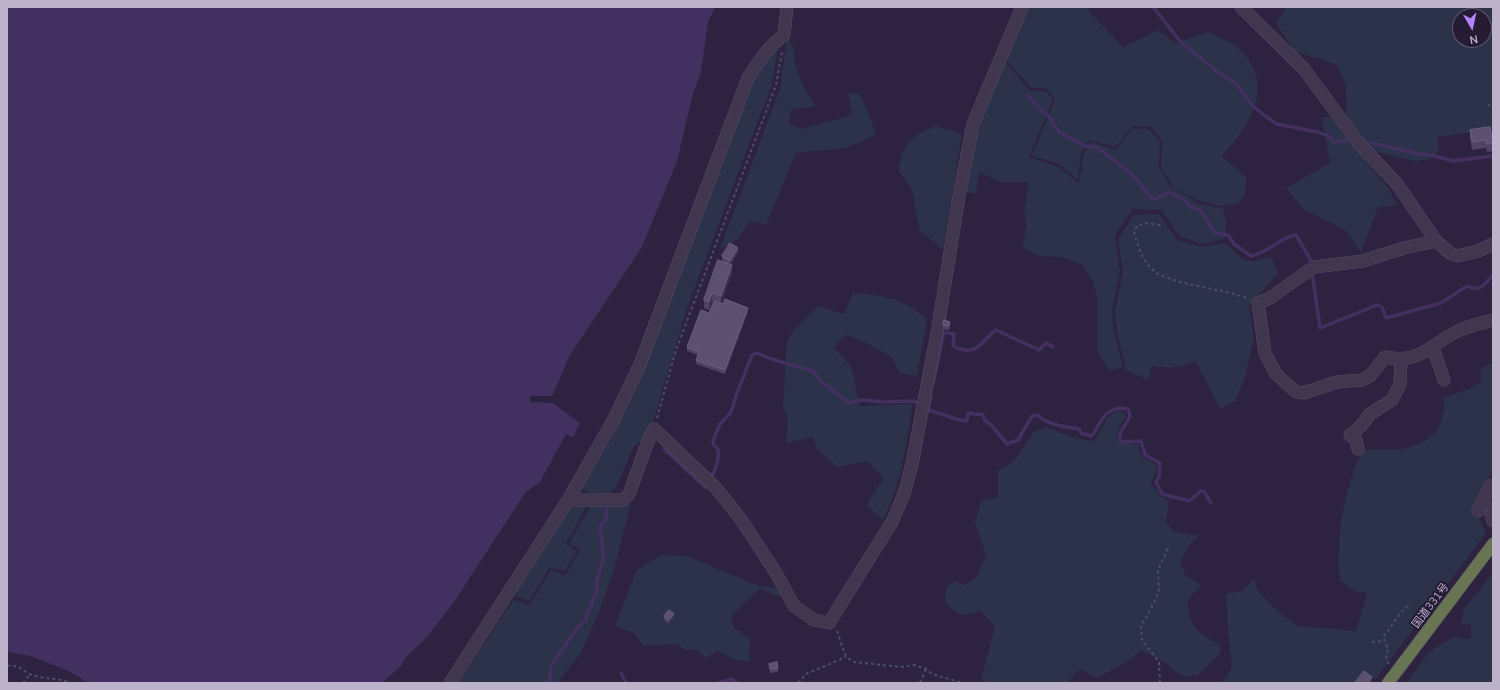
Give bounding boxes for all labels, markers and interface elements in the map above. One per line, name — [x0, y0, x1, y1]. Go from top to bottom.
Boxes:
north arrow — [1452, 8, 1492, 48]
text: N — [1469, 31, 1479, 47]
street label: 国道331号 — [1410, 581, 1452, 631]

